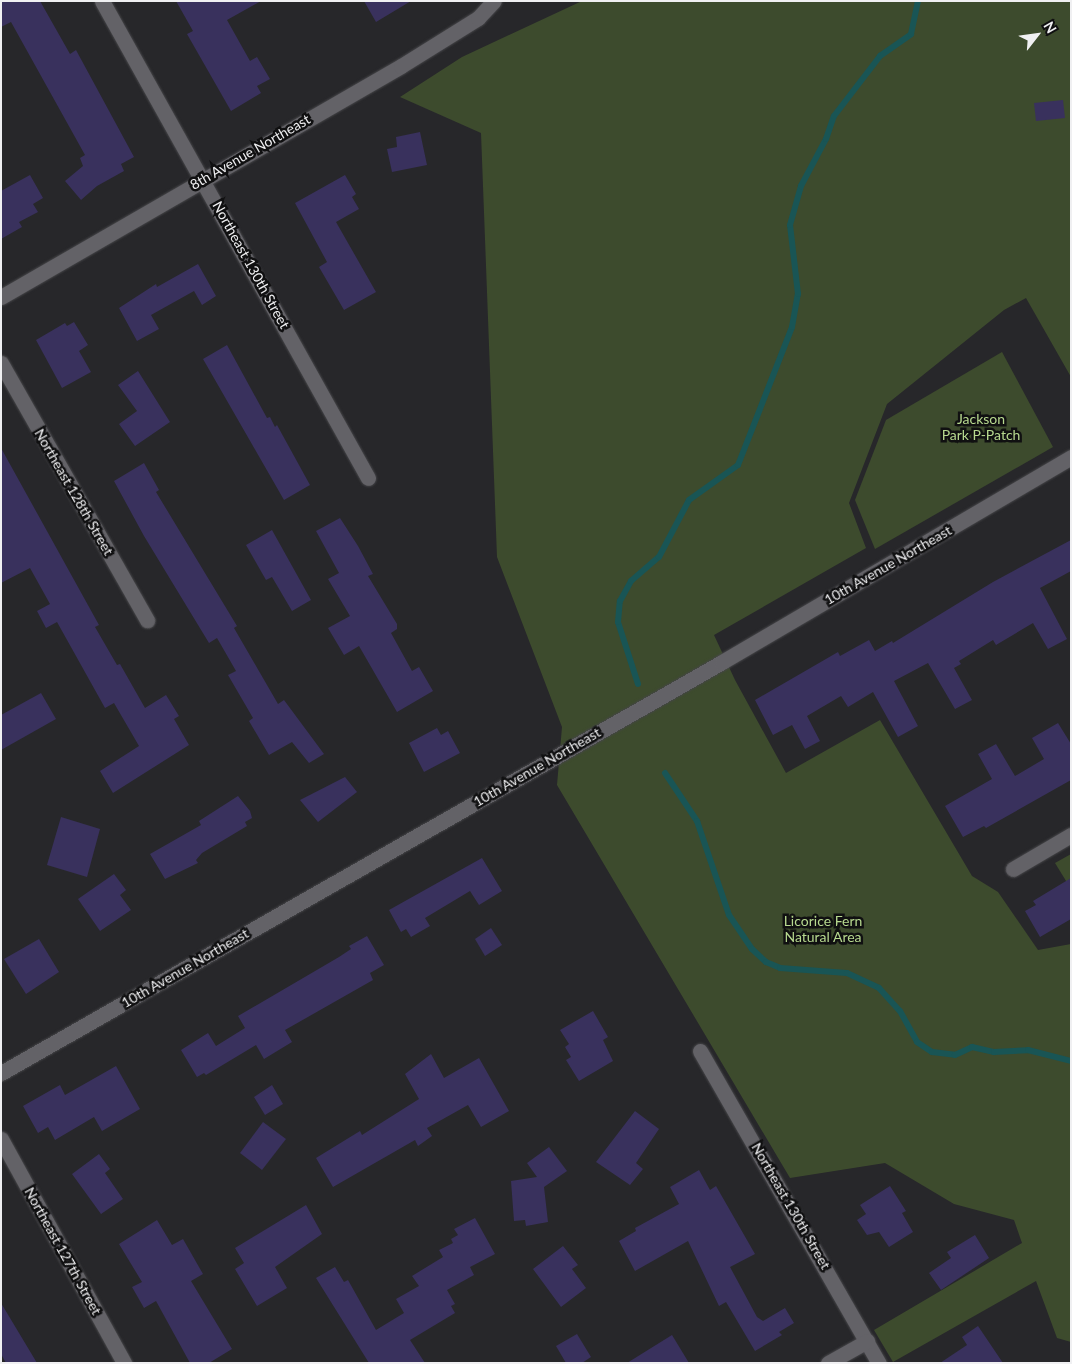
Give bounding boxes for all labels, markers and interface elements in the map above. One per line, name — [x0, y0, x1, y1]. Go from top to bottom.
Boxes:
north arrow — [1012, 10, 1062, 60]
text: N — [1040, 18, 1060, 36]
street label: 8th Avenue Northeast — [187, 111, 313, 193]
street label: Northeast 130th Street — [209, 198, 293, 332]
park label: Jackson Park P-Patch — [942, 411, 1020, 444]
street label: Northeast 128th Street — [31, 426, 117, 558]
street label: 10th Avenue Northeast — [821, 522, 955, 608]
street label: 10th Avenue Northeast — [470, 724, 604, 810]
park label: Licorice Fern Natural Area — [784, 913, 862, 946]
street label: 10th Avenue Northeast — [118, 925, 252, 1011]
street label: Northeast 130th Street — [748, 1140, 834, 1272]
street label: Northeast 127th Street — [21, 1184, 105, 1318]

